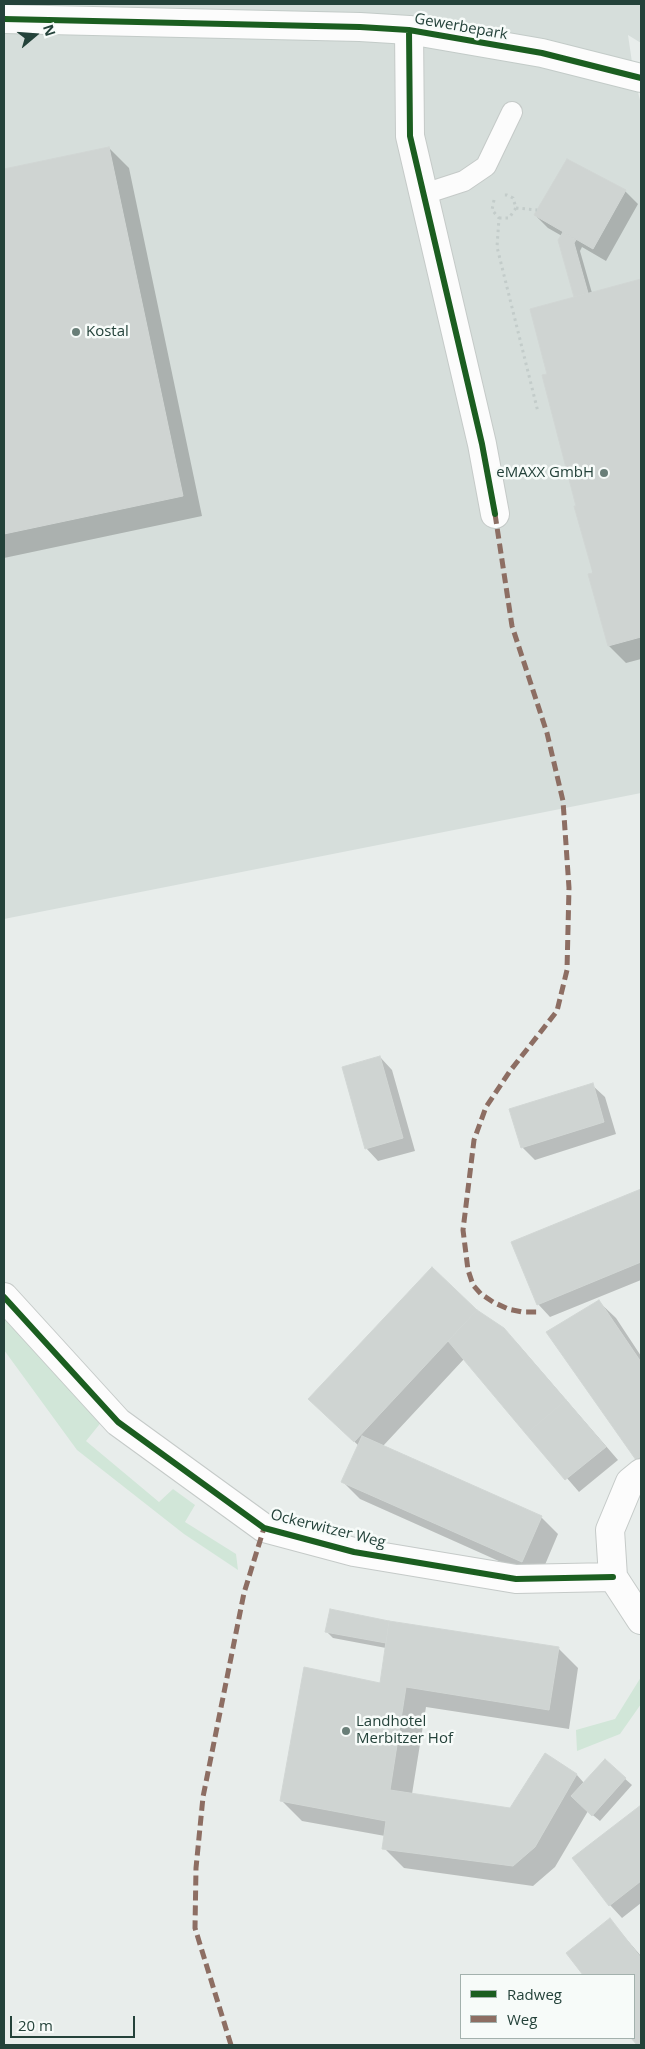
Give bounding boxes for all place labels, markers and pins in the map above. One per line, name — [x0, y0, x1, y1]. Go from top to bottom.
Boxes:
place label: Kostal — [86, 323, 129, 341]
marker: Kostal — [70, 326, 82, 338]
place label: eMAXX GmbH — [496, 464, 594, 482]
marker: eMAXX GmbH — [598, 467, 610, 479]
place label: Landhotel Merbitzer Hof — [356, 1713, 453, 1748]
marker: Landhotel Merbitzer Hof — [340, 1725, 352, 1737]

